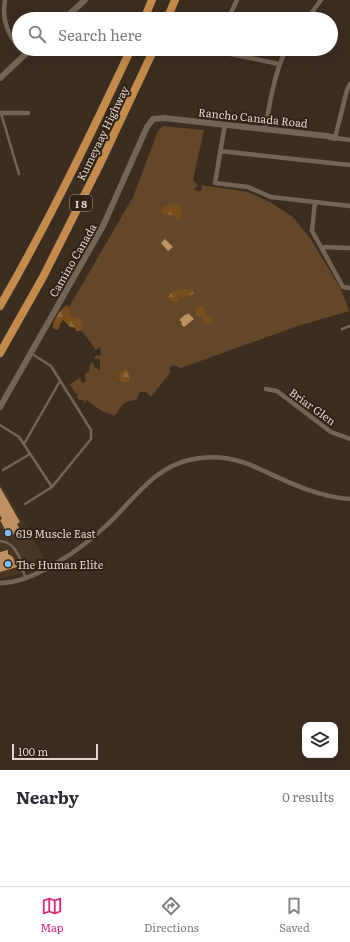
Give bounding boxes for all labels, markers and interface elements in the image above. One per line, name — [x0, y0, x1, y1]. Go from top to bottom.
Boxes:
search box — [12, 12, 338, 56]
icon: search — [26, 23, 48, 45]
text: Search here — [58, 23, 142, 46]
street label: Kumeyaay Highway — [72, 82, 132, 183]
street label: Rancho Canada Road — [197, 103, 309, 131]
road number: I 8 — [70, 195, 92, 211]
street label: Camino Canada — [44, 220, 100, 300]
street label: Briar Glen — [286, 384, 340, 428]
place label: 619 Muscle East — [16, 525, 96, 541]
marker: 619 Muscle East — [3, 528, 13, 538]
place label: The Human Elite — [16, 556, 104, 572]
marker: The Human Elite — [3, 559, 13, 569]
map controls — [302, 722, 338, 758]
button: layers — [302, 722, 338, 758]
scale bar — [12, 742, 98, 761]
text: 100 m — [18, 743, 48, 759]
text: Nearby — [16, 784, 79, 809]
text: 0 results — [282, 787, 334, 806]
tab: Map — [40, 895, 64, 935]
tab: Directions — [144, 895, 199, 935]
tab: Saved — [279, 895, 310, 935]

